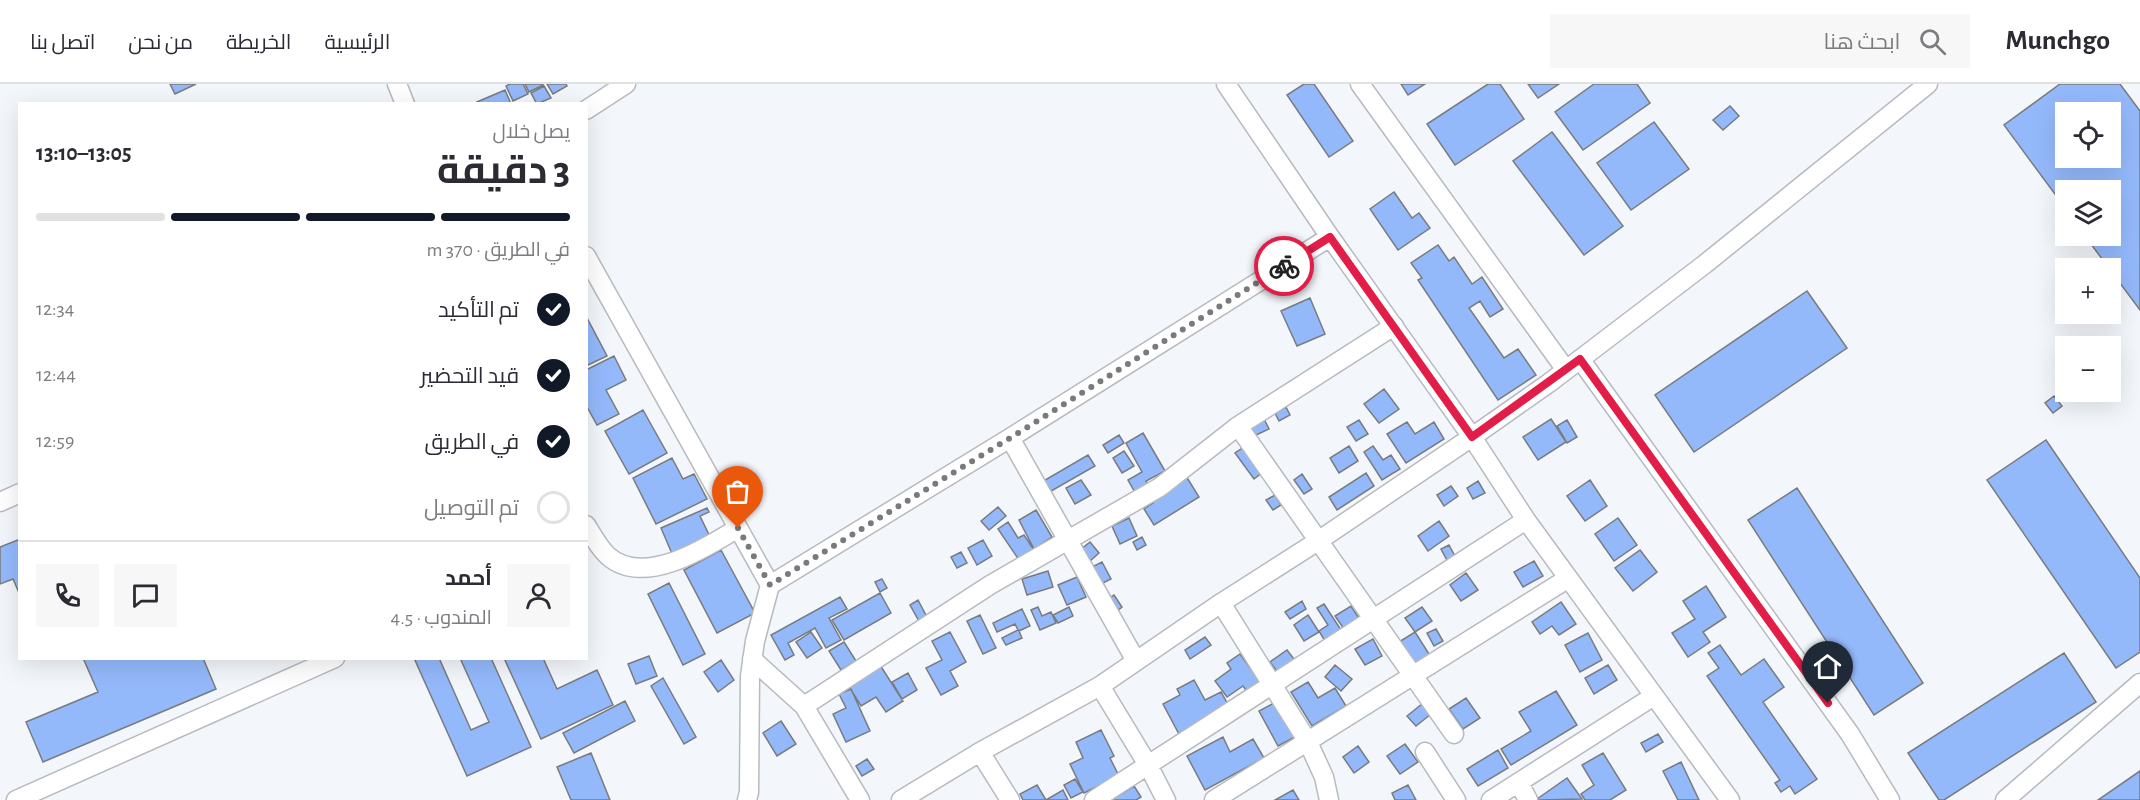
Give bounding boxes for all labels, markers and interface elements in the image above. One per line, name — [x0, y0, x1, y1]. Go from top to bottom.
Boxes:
search box — [1550, 14, 1970, 68]
icon: search — [1916, 25, 1949, 58]
text: Munchgo — [2006, 27, 2110, 55]
text: ابحث هنا — [1823, 31, 1901, 53]
text: اتصل بنا — [30, 32, 95, 53]
text: من نحن — [128, 32, 193, 53]
text: الخريطة — [226, 32, 291, 53]
text: الرئيسية — [324, 32, 390, 53]
map controls — [2055, 102, 2121, 402]
button: locate — [2055, 102, 2121, 168]
text: يصل خلال — [492, 122, 570, 142]
text: 13:05–13:10 — [36, 142, 131, 164]
text: 3 دقيقة — [437, 152, 570, 191]
button: layers — [2055, 180, 2121, 246]
courier — [1254, 236, 1314, 296]
text: في الطريق · 370 m — [427, 240, 570, 260]
icon: bike — [1268, 250, 1301, 283]
button: + — [2055, 258, 2121, 324]
icon: check — [537, 293, 570, 326]
text: 12:34 — [36, 299, 74, 319]
text: تم التأكيد — [438, 299, 519, 321]
button: − — [2055, 336, 2121, 402]
icon: check — [537, 359, 570, 392]
text: 12:44 — [36, 365, 76, 385]
text: قيد التحضير — [420, 365, 519, 387]
icon: check — [537, 425, 570, 458]
text: 12:59 — [36, 431, 74, 451]
text: في الطريق — [425, 431, 519, 453]
pin — [712, 466, 763, 528]
icon: bag — [721, 475, 754, 508]
text: تم التوصيل — [424, 497, 519, 519]
button: phone — [36, 564, 99, 627]
button: chat — [114, 564, 177, 627]
button: person — [507, 564, 570, 627]
text: أحمد — [445, 567, 492, 589]
text: المندوب · 4.5 — [391, 608, 492, 628]
pin — [1802, 641, 1853, 703]
icon: home — [1811, 650, 1844, 683]

